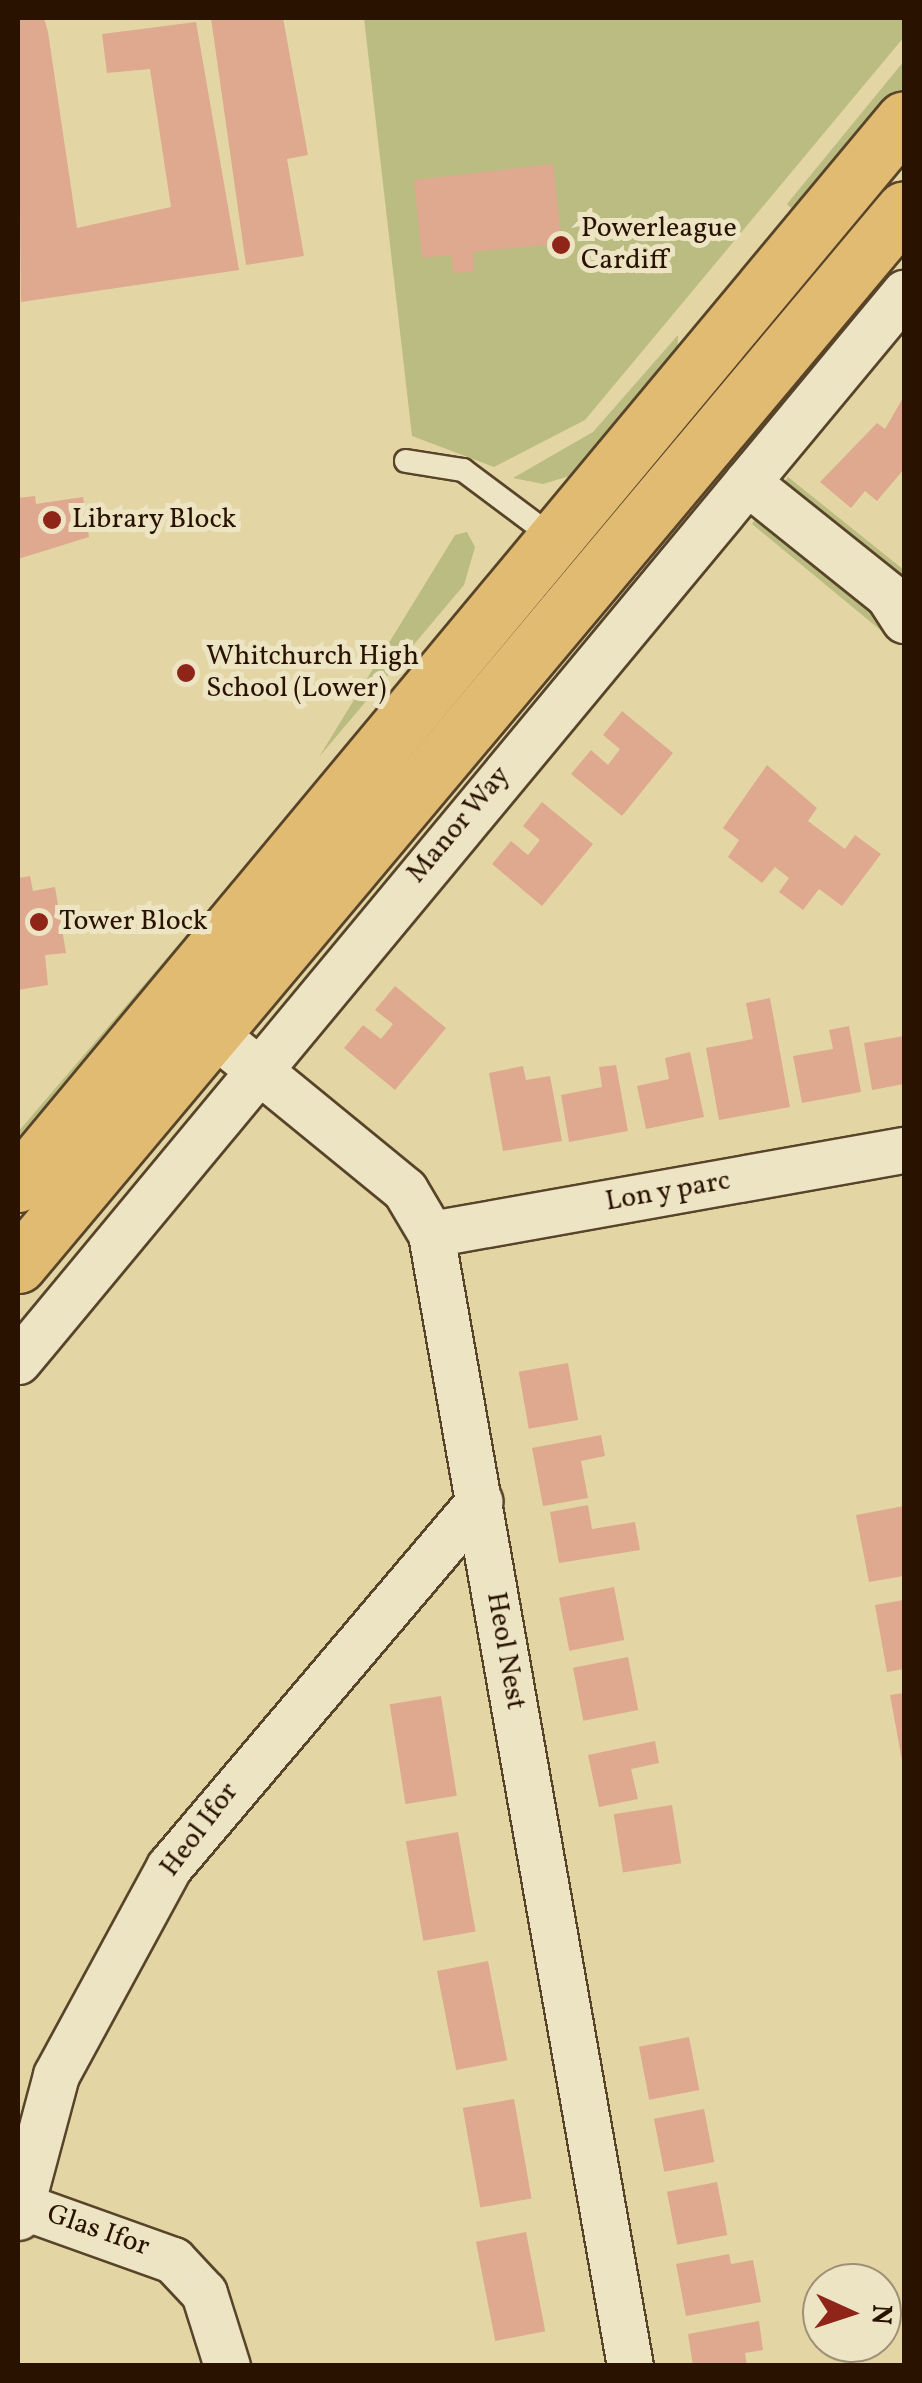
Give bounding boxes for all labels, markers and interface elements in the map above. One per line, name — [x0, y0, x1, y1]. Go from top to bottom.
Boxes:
place label: Powerleague Cardiff — [581, 212, 737, 278]
marker: Powerleague Cardiff — [550, 234, 572, 256]
place label: Library Block — [72, 503, 237, 537]
marker: Library Block — [41, 509, 63, 531]
place label: Whitchurch High School (Lower) — [206, 640, 419, 706]
marker: Whitchurch High School (Lower) — [175, 662, 197, 684]
street label: Manor Way — [400, 759, 518, 891]
place label: Tower Block — [59, 905, 208, 939]
marker: Tower Block — [28, 911, 50, 933]
street label: Lon y parc — [602, 1164, 734, 1220]
street label: Heol Nest — [478, 1590, 532, 1712]
street label: Heol Ifor — [154, 1776, 246, 1884]
street label: Glas Ifor — [42, 2198, 154, 2264]
north arrow — [802, 2263, 902, 2363]
text: N — [860, 2303, 900, 2326]

